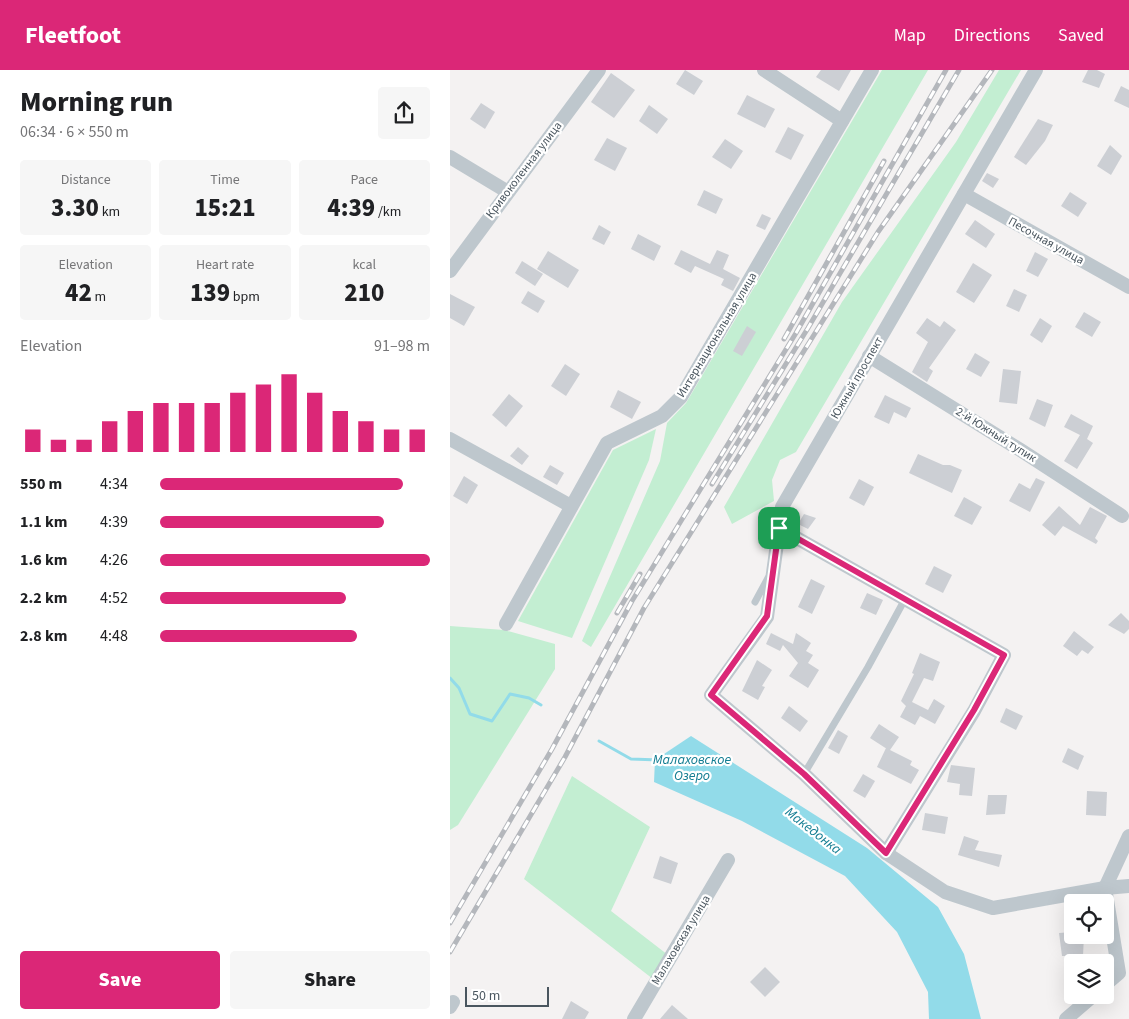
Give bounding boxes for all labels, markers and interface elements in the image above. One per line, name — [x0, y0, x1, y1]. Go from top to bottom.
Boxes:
text: Fleetfoot — [25, 18, 121, 53]
text: Map — [894, 23, 926, 48]
text: Directions — [954, 23, 1030, 48]
text: Saved — [1058, 23, 1104, 48]
text: Morning run — [20, 82, 173, 122]
button: share — [378, 87, 430, 139]
street label: Кривоколенная улица — [482, 118, 566, 222]
text: 06:34 · 6 × 550 m — [20, 121, 129, 143]
text: Distance — [61, 170, 111, 190]
text: Time — [210, 170, 240, 190]
text: Pace — [351, 170, 378, 190]
text: 3.30 — [51, 190, 99, 226]
text: 15:21 — [194, 190, 256, 226]
text: 4:39 — [327, 190, 375, 226]
text: km — [99, 202, 120, 222]
text: /km — [375, 202, 401, 222]
street label: Песочная улица — [1005, 213, 1087, 269]
text: Elevation — [58, 255, 113, 275]
text: Heart rate — [196, 255, 254, 275]
text: kcal — [353, 255, 376, 275]
street label: Интернациональная улица — [673, 269, 761, 401]
text: 42 — [65, 275, 92, 311]
text: 139 — [190, 275, 230, 311]
text: 210 — [344, 275, 384, 311]
text: m — [92, 287, 106, 307]
text: bpm — [230, 287, 260, 307]
street label: Южный проспект — [827, 333, 888, 422]
text: Elevation — [20, 335, 82, 357]
text: 91–98 m — [374, 335, 430, 357]
street label: 2-й Южный тупик — [952, 403, 1040, 467]
text: 550 m — [20, 473, 62, 495]
text: 4:34 — [100, 473, 128, 495]
pin — [758, 507, 800, 549]
text: 1.1 km — [20, 511, 67, 533]
text: 4:39 — [100, 511, 128, 533]
icon: arrive — [765, 514, 793, 542]
text: 1.6 km — [20, 549, 67, 571]
text: 4:26 — [100, 549, 128, 571]
text: 2.2 km — [20, 587, 67, 609]
text: 4:52 — [100, 587, 128, 609]
text: 2.8 km — [20, 625, 67, 647]
text: 4:48 — [100, 625, 128, 647]
water label: Малаховское Озеро — [653, 750, 732, 786]
water label: Македонка — [781, 803, 846, 860]
street label: Малаховская улица — [647, 892, 715, 988]
map controls — [1064, 894, 1114, 1004]
button: locate — [1064, 894, 1114, 944]
button: Save — [20, 951, 220, 1009]
button: Share — [230, 951, 430, 1009]
button: layers — [1064, 954, 1114, 1004]
scale bar — [465, 984, 549, 1007]
text: 50 m — [472, 986, 500, 1006]

